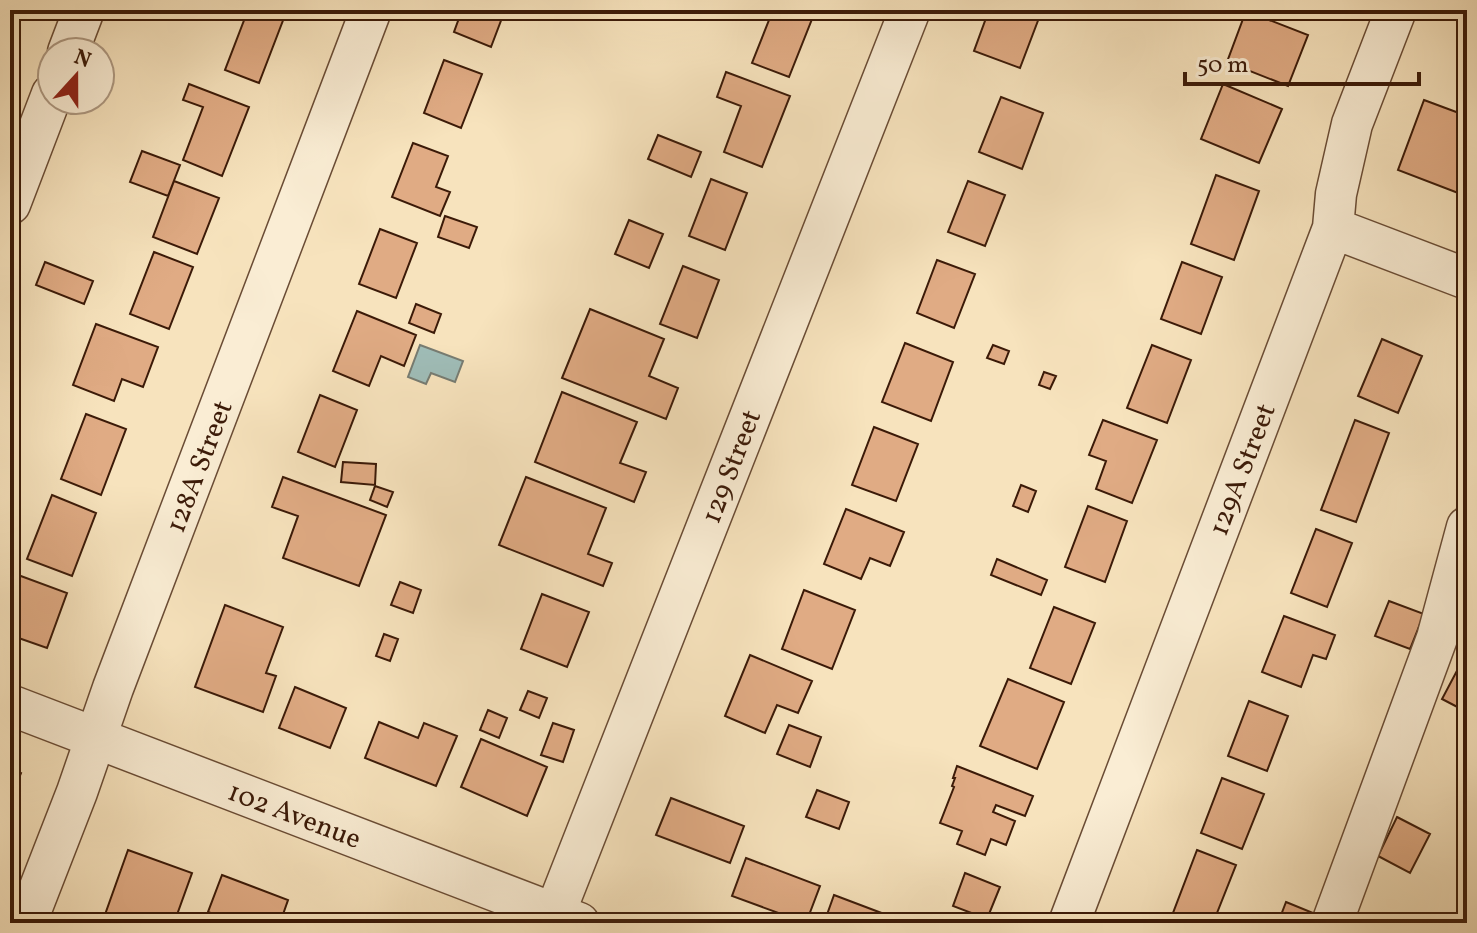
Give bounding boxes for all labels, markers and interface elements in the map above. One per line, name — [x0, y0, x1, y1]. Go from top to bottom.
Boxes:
north arrow — [36, 36, 116, 116]
scale bar — [1185, 36, 1419, 86]
text: N — [69, 42, 95, 77]
text: 50 m — [1197, 49, 1249, 83]
street label: 128A Street — [157, 395, 243, 539]
street label: 129A Street — [1200, 398, 1286, 542]
street label: 129 Street — [693, 404, 772, 529]
street label: 102 Avenue — [222, 773, 366, 860]

